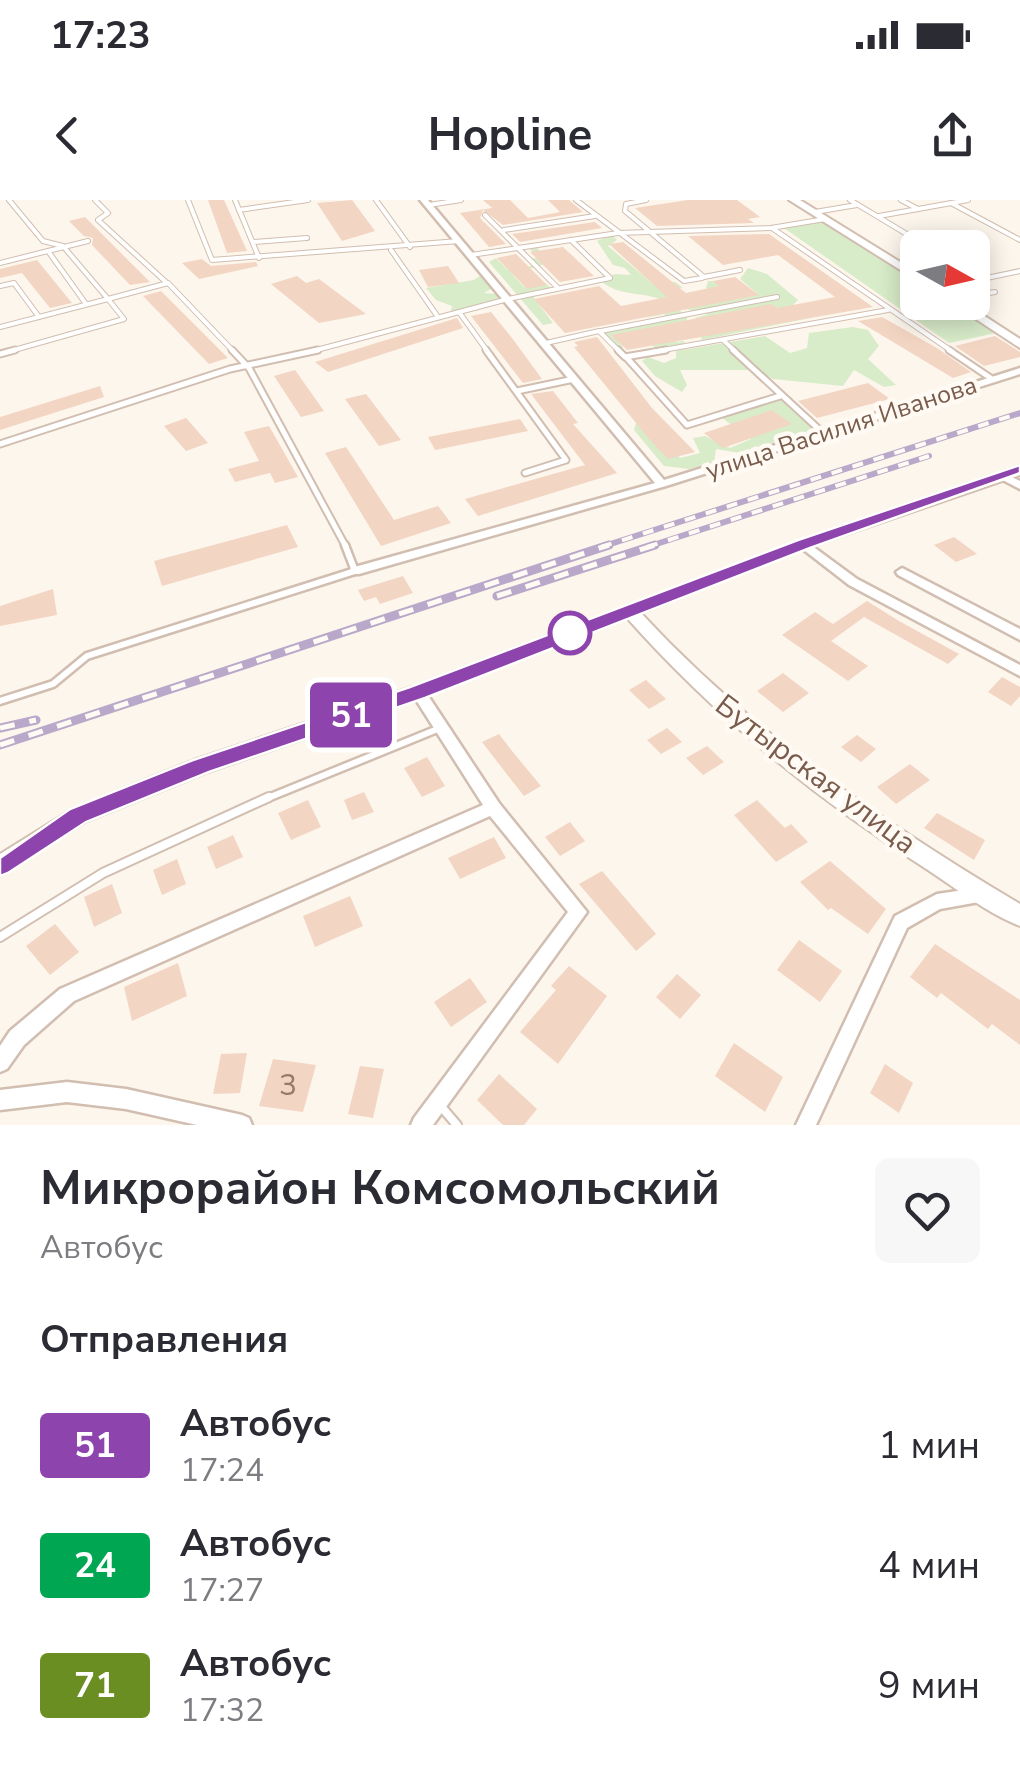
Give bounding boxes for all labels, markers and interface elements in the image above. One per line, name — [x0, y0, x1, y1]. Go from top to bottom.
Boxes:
text: 17:23 — [50, 10, 151, 61]
text: Hopline — [428, 105, 592, 166]
icon: back — [40, 108, 95, 163]
icon: share — [925, 108, 980, 163]
north arrow — [900, 230, 990, 320]
map controls — [900, 230, 990, 320]
street label: улица Василия Иванова — [701, 368, 981, 488]
unlabelled marker — [549, 612, 591, 654]
line badge: 51 — [306, 682, 396, 748]
street label: Бутырская улица — [707, 685, 925, 864]
text: 51 — [330, 692, 372, 739]
house number: 3 — [279, 1065, 297, 1106]
text: Микрорайон Комсомольский — [40, 1155, 720, 1221]
button: heart — [875, 1158, 980, 1263]
text: Автобус — [40, 1226, 163, 1269]
text: Отправления — [40, 1314, 288, 1365]
text: Автобус — [180, 1398, 331, 1449]
text: 1 мин — [878, 1420, 980, 1471]
text: 51 — [74, 1422, 116, 1469]
text: 17:24 — [180, 1449, 264, 1492]
text: Автобус — [180, 1518, 331, 1569]
text: 4 мин — [878, 1540, 980, 1591]
text: 24 — [74, 1542, 116, 1589]
text: 17:27 — [180, 1569, 264, 1612]
text: Автобус — [180, 1638, 331, 1689]
text: 9 мин — [878, 1660, 980, 1711]
text: 71 — [74, 1662, 116, 1709]
text: 17:32 — [180, 1689, 264, 1732]

